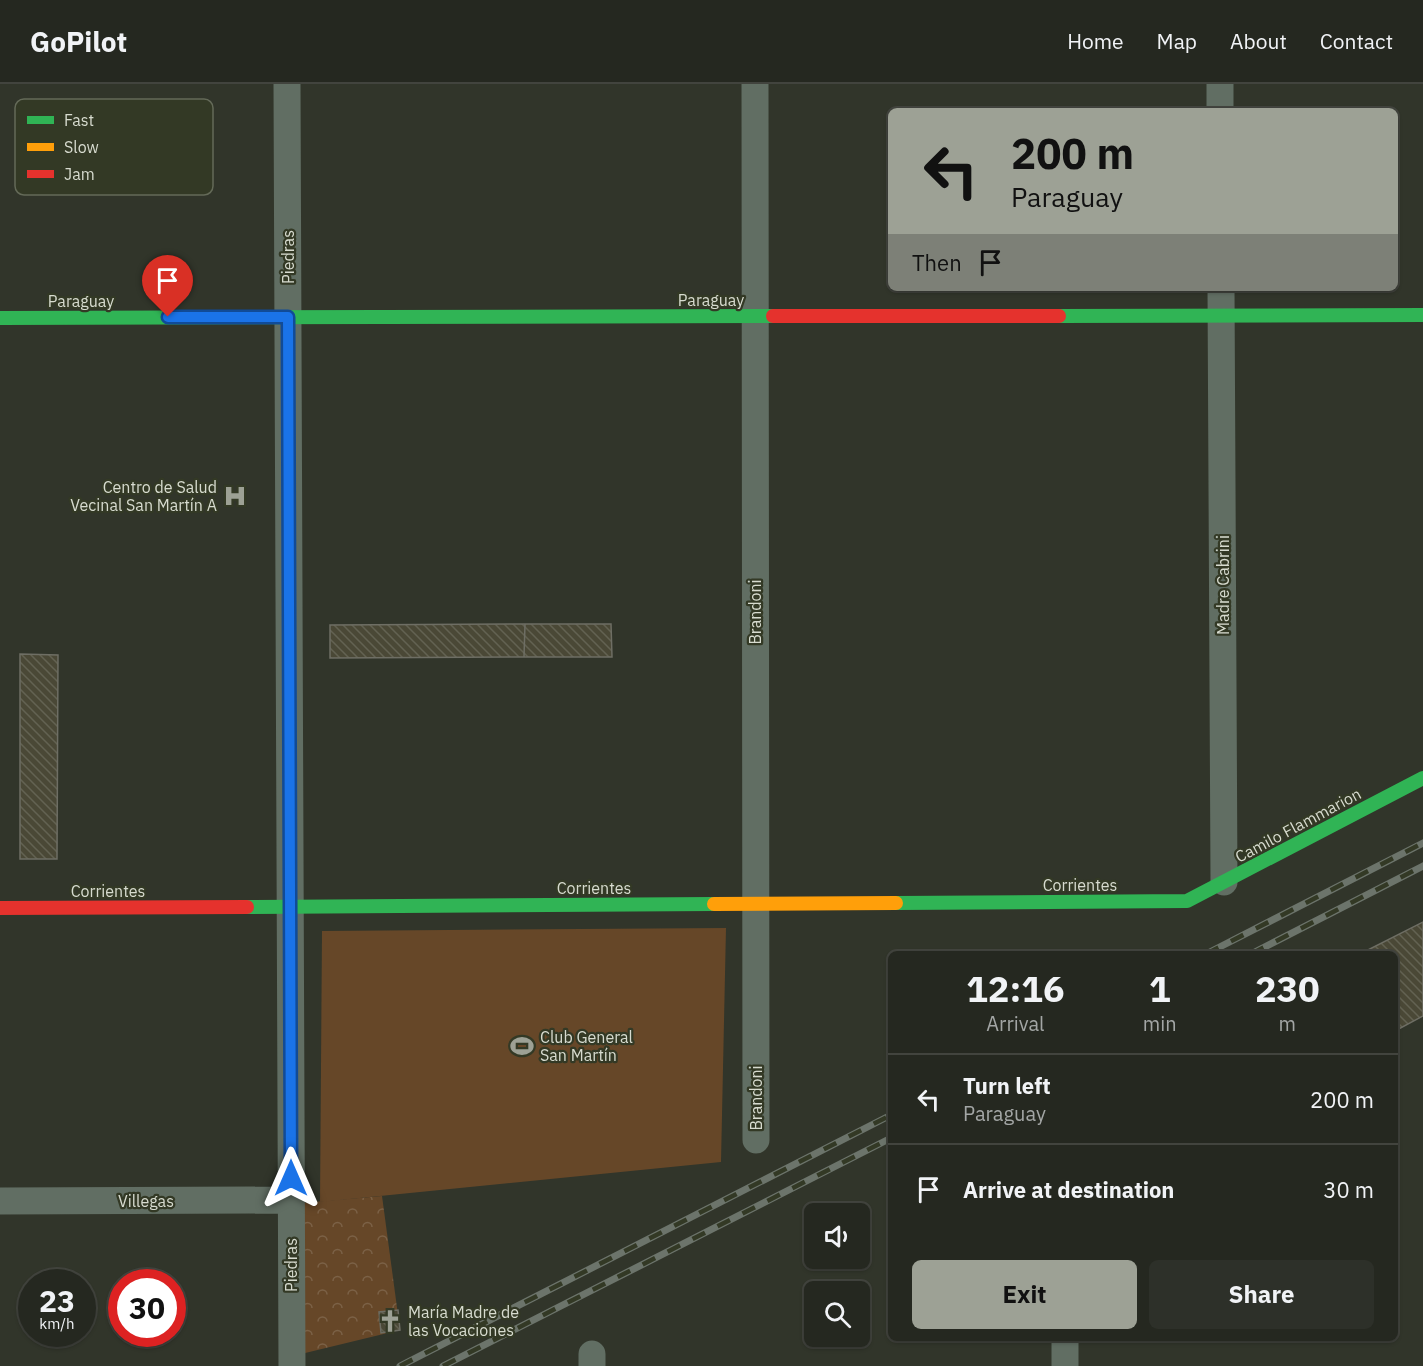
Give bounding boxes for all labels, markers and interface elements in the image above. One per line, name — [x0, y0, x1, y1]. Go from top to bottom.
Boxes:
text: GoPilot — [30, 23, 127, 60]
text: Home — [1067, 27, 1124, 55]
text: Map — [1157, 27, 1197, 55]
text: About — [1230, 27, 1287, 55]
text: Contact — [1320, 27, 1393, 55]
legend — [15, 99, 213, 195]
text: Fast — [64, 110, 94, 130]
text: 200 m — [1011, 126, 1134, 181]
icon: left — [912, 132, 990, 210]
text: Slow — [64, 137, 99, 157]
text: Jam — [64, 164, 95, 184]
text: Paraguay — [1011, 179, 1123, 214]
street label: Piedras — [278, 230, 298, 284]
icon: arrive — [974, 246, 1007, 279]
text: Then — [912, 248, 962, 277]
pin — [142, 255, 193, 317]
icon: arrive — [151, 264, 184, 297]
street label: Paraguay — [678, 290, 744, 310]
street label: Paraguay — [48, 291, 114, 311]
place label: Centro de Salud Vecinal San Martín A — [70, 477, 217, 515]
hospital icon: Centro de Salud Vecinal San Martín A — [222, 483, 248, 509]
street label: Madre Cabrini — [1213, 535, 1233, 635]
street label: Brandoni — [745, 579, 765, 645]
street label: Camilo Flammarion — [1232, 783, 1364, 867]
street label: Corrientes — [1043, 875, 1117, 895]
street label: Corrientes — [557, 878, 631, 898]
street label: Corrientes — [71, 881, 145, 901]
text: 12:16 — [966, 965, 1065, 1012]
text: 1 — [1149, 965, 1171, 1012]
text: 230 — [1255, 965, 1320, 1012]
text: Arrival — [986, 1010, 1045, 1037]
text: min — [1143, 1010, 1177, 1037]
text: m — [1279, 1010, 1296, 1037]
place label: Club General San Martín — [540, 1027, 633, 1065]
sports icon: Club General San Martín — [509, 1033, 535, 1059]
street label: Brandoni — [746, 1065, 766, 1131]
text: Turn left — [963, 1071, 1051, 1100]
icon: left — [912, 1083, 945, 1116]
text: 200 m — [1310, 1085, 1374, 1114]
text: Paraguay — [963, 1100, 1046, 1127]
position arrow — [259, 1146, 323, 1210]
icon: arrive — [912, 1173, 945, 1206]
text: Arrive at destination — [963, 1175, 1174, 1204]
text: 30 m — [1323, 1175, 1374, 1204]
street label: Villegas — [118, 1191, 174, 1211]
map controls — [804, 1203, 870, 1347]
button: sound — [804, 1203, 870, 1269]
street label: Piedras — [281, 1238, 301, 1292]
button: Exit — [912, 1260, 1137, 1329]
button: Share — [1149, 1260, 1374, 1329]
speed limit sign: 30 — [108, 1269, 186, 1347]
text: 23 — [39, 1281, 75, 1320]
button: search — [804, 1281, 870, 1347]
place label: María Madre de las Vocaciones — [408, 1302, 519, 1340]
church icon: María Madre de las Vocaciones — [377, 1308, 403, 1334]
text: km/h — [39, 1314, 75, 1333]

